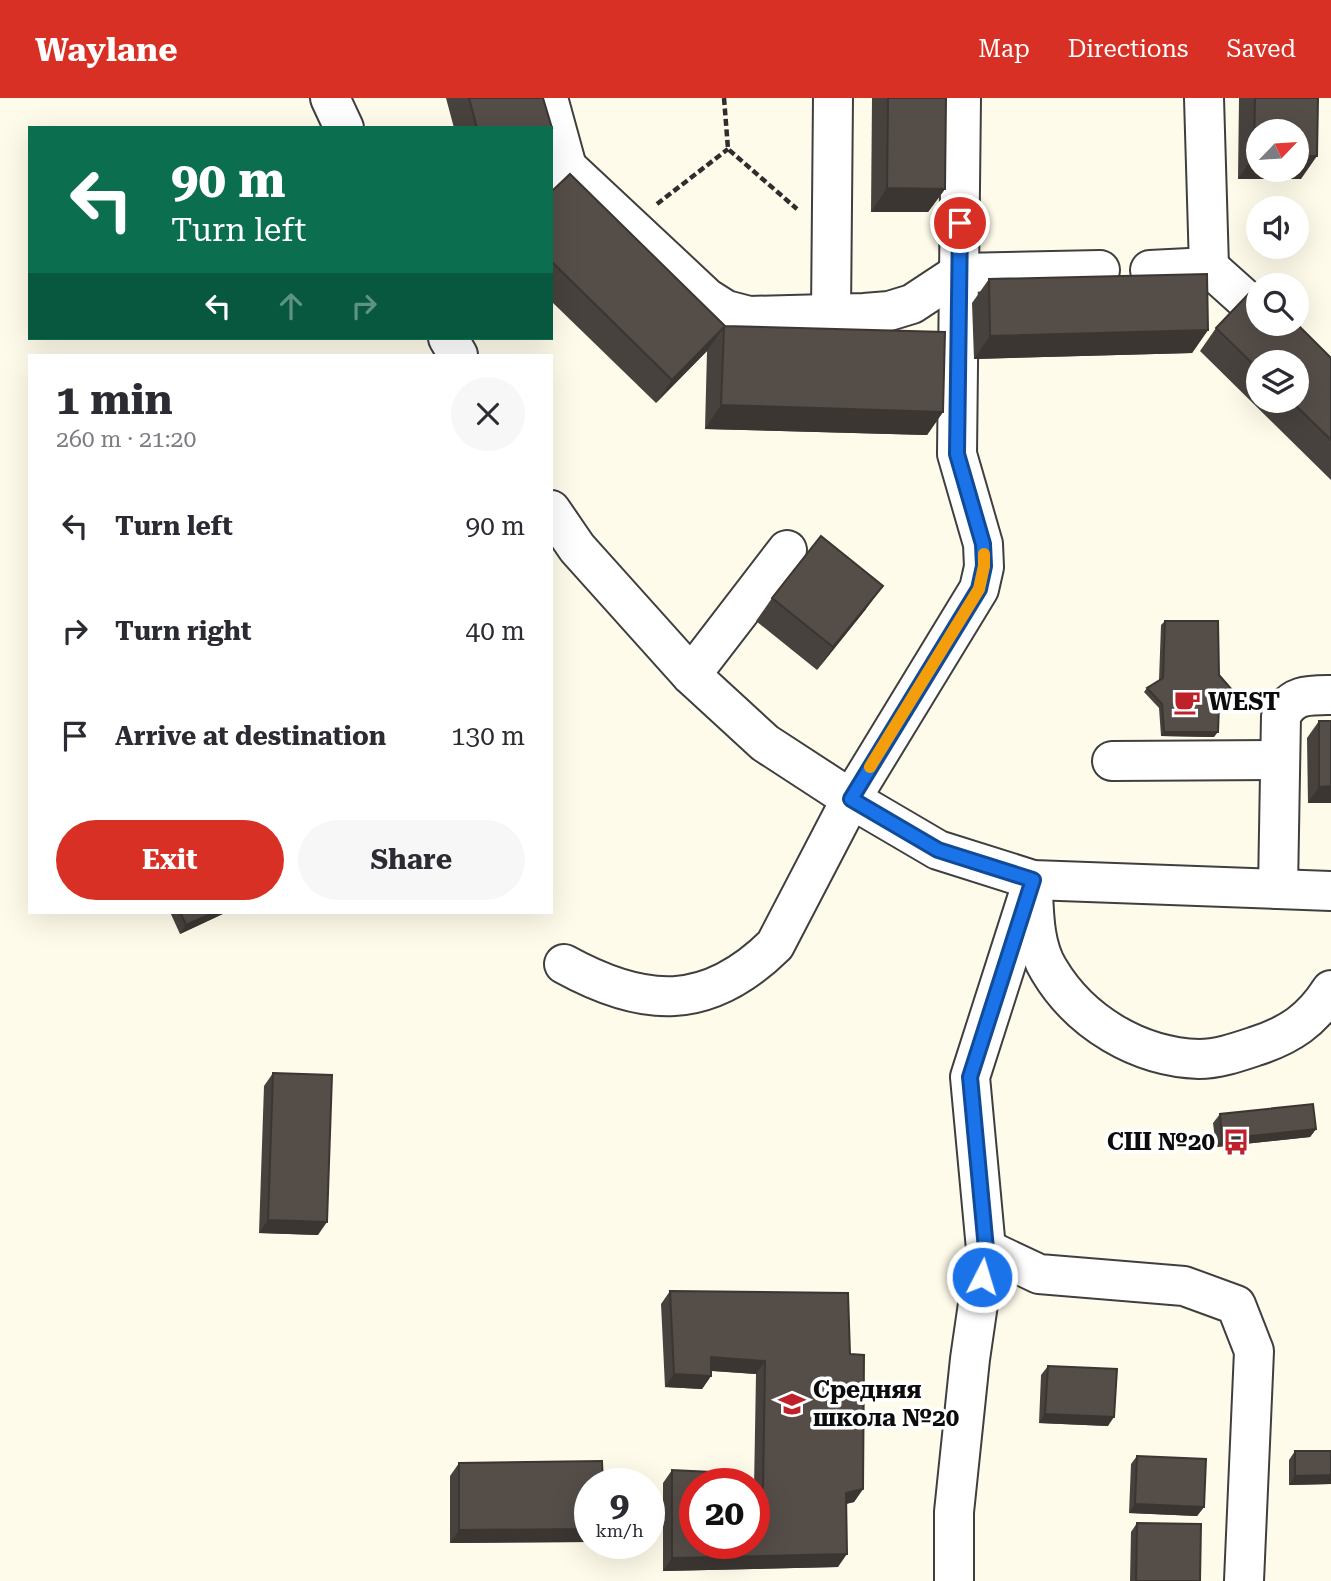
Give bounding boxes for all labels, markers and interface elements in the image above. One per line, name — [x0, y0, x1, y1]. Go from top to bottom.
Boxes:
text: Waylane — [35, 30, 178, 69]
text: Map — [978, 35, 1030, 63]
text: Directions — [1068, 35, 1188, 63]
text: Saved — [1226, 35, 1296, 63]
north arrow — [1246, 119, 1309, 182]
map controls — [1246, 119, 1309, 413]
text: 90 m — [171, 152, 286, 209]
icon: left — [56, 154, 147, 245]
pin — [930, 193, 990, 253]
button: sound — [1246, 196, 1309, 259]
icon: arrive — [941, 204, 979, 242]
text: Turn left — [171, 211, 306, 249]
button: search — [1246, 273, 1309, 336]
icon: left — [199, 287, 237, 325]
icon: ahead — [272, 287, 310, 325]
icon: right — [345, 287, 383, 325]
button: layers — [1246, 350, 1309, 413]
text: 1 min — [56, 375, 173, 424]
button: close — [451, 377, 525, 451]
text: 260 m · 21:20 — [56, 426, 196, 453]
icon: left — [56, 507, 94, 545]
text: Turn left — [115, 511, 233, 541]
text: 90 m — [466, 511, 525, 541]
icon: right — [56, 612, 94, 650]
text: Turn right — [115, 616, 251, 646]
text: 40 m — [466, 616, 525, 646]
cafe icon: WEST — [1172, 687, 1202, 717]
place label: WEST — [1208, 688, 1280, 716]
icon: arrive — [56, 717, 94, 755]
text: Arrive at destination — [115, 721, 386, 751]
text: 130 m — [451, 721, 525, 751]
button: Exit — [56, 820, 284, 900]
button: Share — [298, 820, 525, 900]
bus stop icon: СШ №20 — [1221, 1127, 1251, 1157]
place label: СШ №20 — [1107, 1128, 1215, 1156]
position arrow — [945, 1240, 1019, 1314]
place label: Средняя школа №20 — [813, 1376, 959, 1432]
school or university icon: Средняя школа №20 — [777, 1389, 807, 1419]
speed limit sign: 20 — [679, 1468, 770, 1559]
text: 9 — [610, 1484, 629, 1525]
text: km/h — [595, 1520, 644, 1541]

